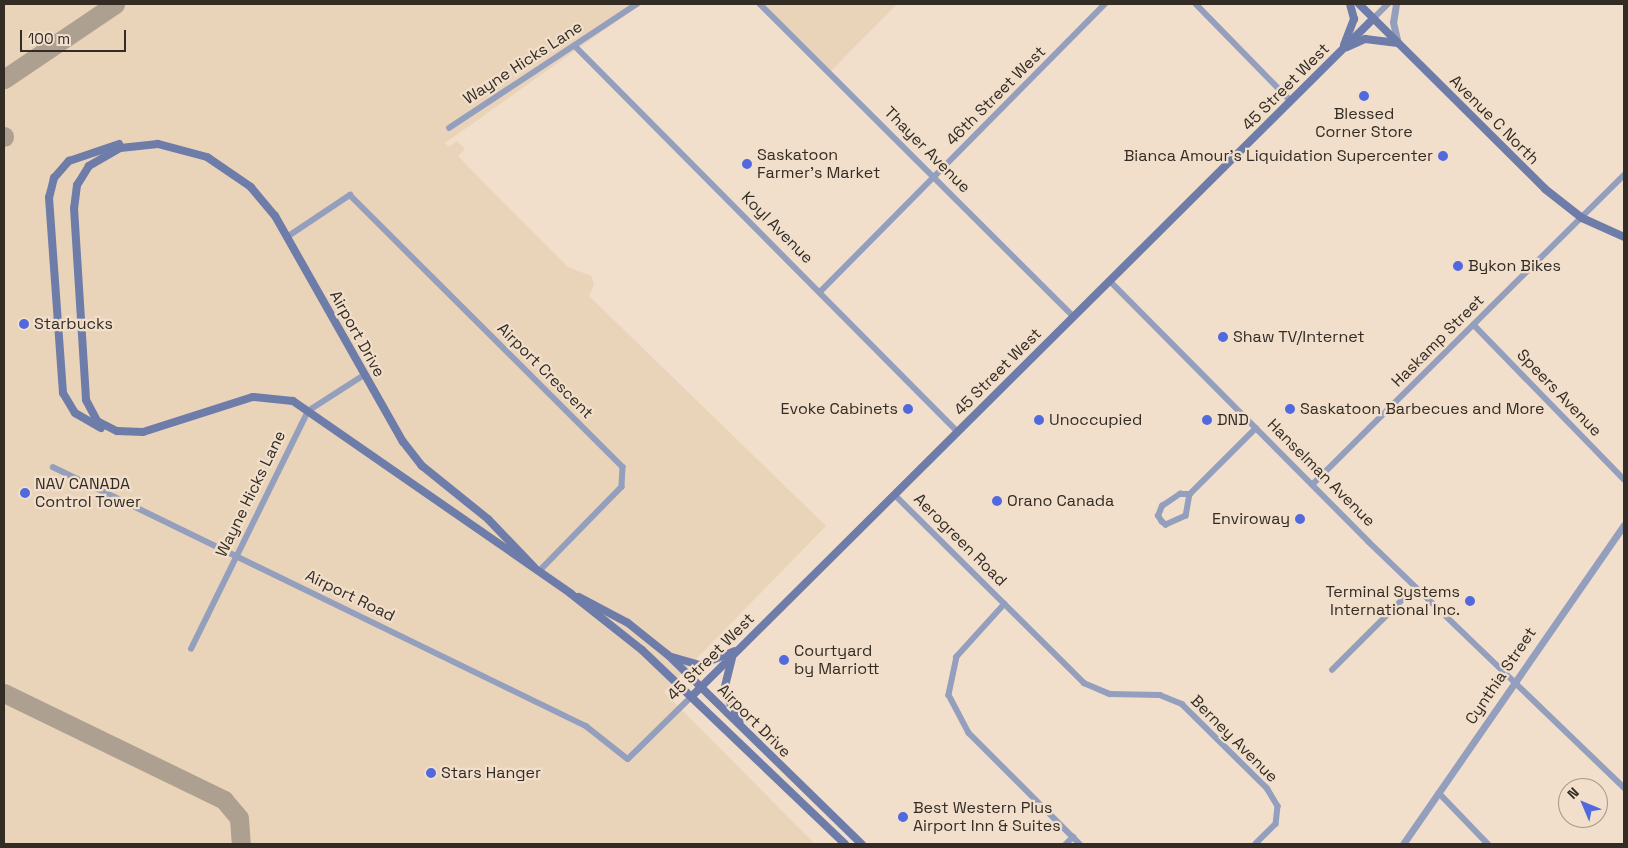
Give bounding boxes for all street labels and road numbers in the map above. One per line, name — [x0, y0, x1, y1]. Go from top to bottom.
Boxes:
street label: Wayne Hicks Lane — [460, 17, 586, 109]
street label: 45 Street West — [1238, 39, 1334, 135]
street label: 46th Street West — [942, 42, 1050, 150]
street label: Avenue C North — [1445, 71, 1543, 169]
street label: Thayer Avenue — [880, 103, 974, 197]
street label: Koyl Avenue — [737, 188, 817, 268]
street label: Airport Drive — [325, 287, 389, 381]
street label: Haskamp Street — [1388, 291, 1488, 391]
street label: Airport Crescent — [493, 319, 597, 423]
street label: 45 Street West — [950, 324, 1046, 420]
street label: Speers Avenue — [1513, 345, 1605, 441]
street label: Hanselman Avenue — [1263, 415, 1379, 531]
street label: Wayne Hicks Lane — [212, 428, 290, 560]
street label: Aerogreen Road — [910, 490, 1010, 590]
street label: Airport Road — [302, 566, 398, 626]
street label: 45 Street West — [663, 609, 759, 705]
street label: Cynthia Street — [1461, 624, 1541, 728]
street label: Airport Drive — [713, 680, 795, 762]
street label: Berney Avenue — [1186, 691, 1282, 787]

